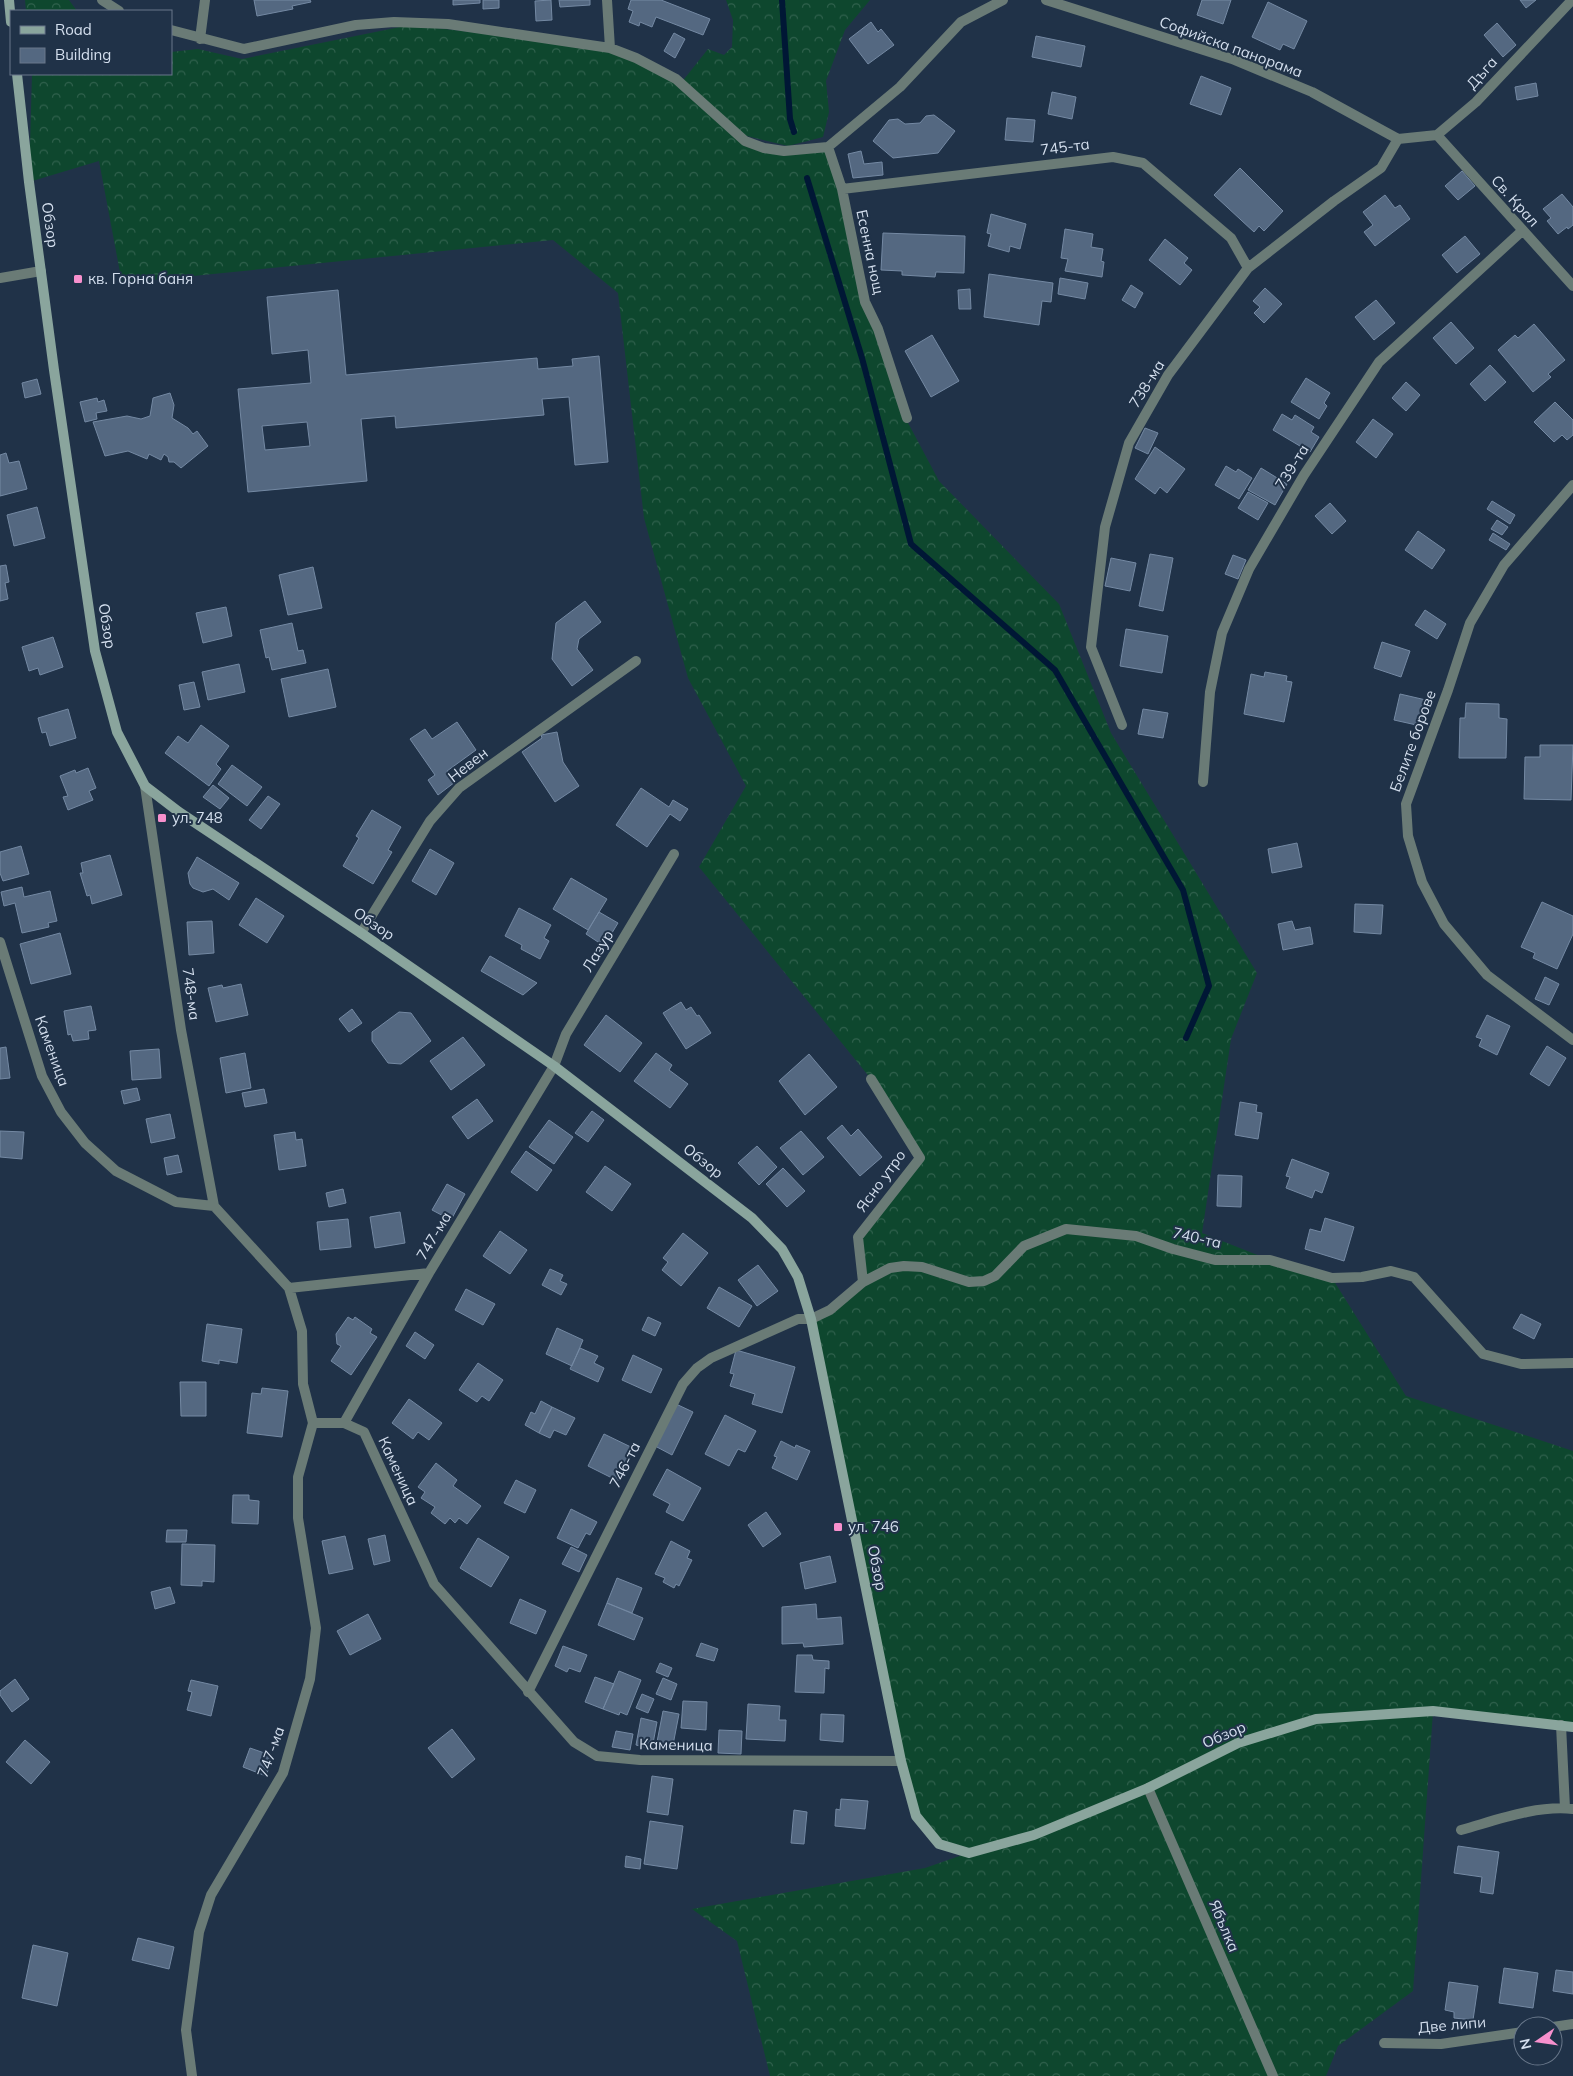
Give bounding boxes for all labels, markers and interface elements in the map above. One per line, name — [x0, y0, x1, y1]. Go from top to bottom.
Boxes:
legend — [10, 10, 172, 75]
street label: Софийска панорама — [1157, 12, 1305, 81]
text: Road — [55, 20, 92, 39]
text: Building — [55, 45, 111, 64]
street label: Дъга — [1462, 52, 1501, 93]
street label: 745-та — [1039, 134, 1091, 159]
street label: Св. Крал — [1487, 171, 1543, 230]
street label: Обзор — [38, 201, 63, 249]
street label: Есенна нощ — [852, 208, 889, 296]
place label: кв. Горна баня — [88, 269, 193, 288]
marker: кв. Горна баня — [72, 273, 84, 285]
street label: 738-ма — [1125, 356, 1169, 411]
street label: 739-та — [1270, 441, 1313, 493]
street label: Обзор — [95, 602, 120, 650]
street label: Белите борове — [1385, 687, 1440, 794]
street label: Невен — [444, 743, 491, 786]
place label: ул. 748 — [172, 808, 223, 827]
marker: ул. 748 — [156, 812, 168, 824]
street label: Обзор — [350, 903, 399, 944]
street label: Лазур — [578, 926, 617, 975]
street label: 748-ма — [178, 967, 205, 1021]
street label: Каменица — [31, 1013, 74, 1089]
street label: Обзор — [679, 1139, 727, 1182]
street label: Ясно утро — [852, 1146, 910, 1216]
street label: 747-ма — [412, 1208, 455, 1263]
street label: 740-та — [1171, 1223, 1223, 1252]
street label: Каменица — [374, 1433, 423, 1508]
street label: 746-та — [605, 1438, 644, 1491]
place label: ул. 746 — [848, 1517, 899, 1536]
marker: ул. 746 — [832, 1521, 844, 1533]
street label: Обзор — [864, 1544, 891, 1592]
street label: Обзор — [1199, 1717, 1249, 1752]
street label: 747-ма — [253, 1724, 288, 1780]
street label: Каменица — [639, 1734, 713, 1755]
street label: Ябълка — [1205, 1897, 1244, 1955]
street label: Две липи — [1417, 2012, 1487, 2037]
north arrow — [1513, 2016, 1563, 2066]
text: N — [1515, 2037, 1535, 2051]

